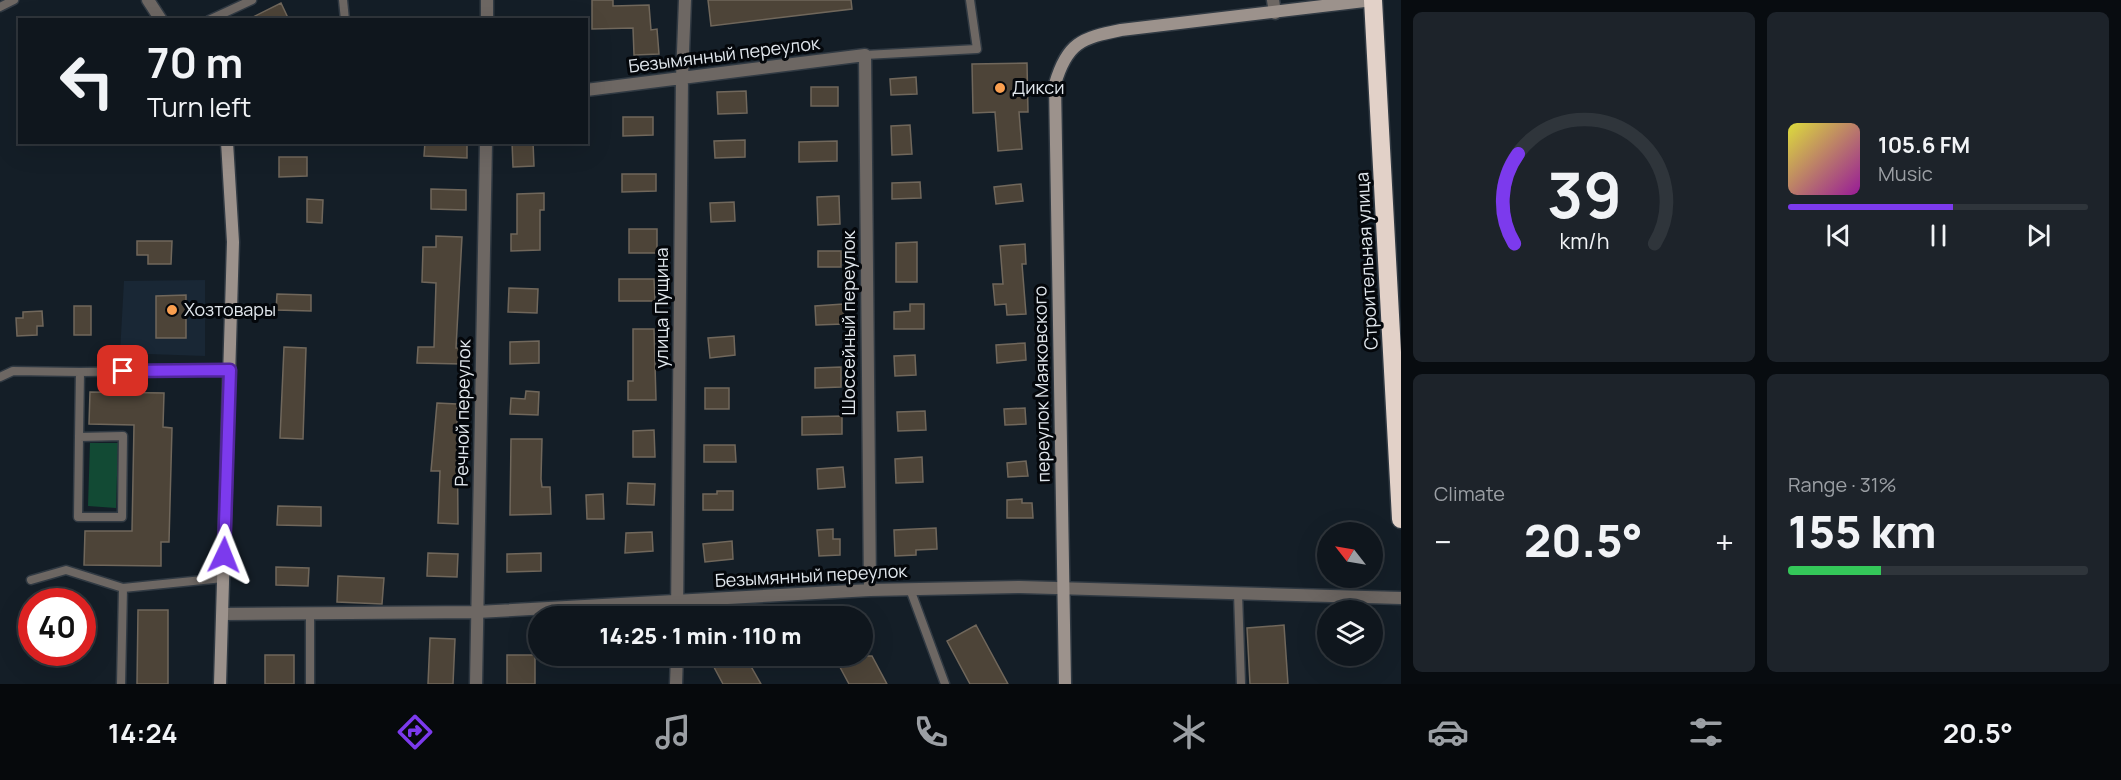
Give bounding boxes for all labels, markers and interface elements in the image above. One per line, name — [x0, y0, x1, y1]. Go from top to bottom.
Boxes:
street label: Безымянный переулок — [627, 30, 822, 78]
text: 70 m — [147, 33, 243, 91]
icon: left — [48, 42, 126, 120]
place label: Дикси — [1012, 75, 1064, 99]
marker: Дикси — [993, 81, 1007, 95]
text: Turn left — [147, 88, 251, 125]
text: 105.6 FM — [1878, 130, 1970, 160]
text: 39 — [1546, 151, 1622, 237]
text: Music — [1878, 160, 1933, 187]
street label: Строительная улица — [1349, 172, 1383, 351]
icon: previous — [1822, 219, 1855, 252]
icon: pause — [1922, 219, 1955, 252]
icon: next — [2022, 219, 2055, 252]
text: km/h — [1559, 227, 1609, 256]
street label: Шоссейный переулок — [836, 230, 860, 415]
street label: улица Пущина — [649, 247, 673, 369]
street label: переулок Маяковского — [1027, 285, 1055, 483]
place label: Хозтовары — [184, 297, 276, 321]
marker: Хозтовары — [165, 303, 179, 317]
street label: Речной переулок — [449, 338, 475, 487]
pin — [97, 345, 148, 396]
icon: arrive — [106, 354, 139, 387]
text: Range · 31% — [1788, 471, 1897, 498]
text: Climate — [1434, 480, 1505, 507]
text: 155 km — [1788, 500, 1937, 562]
text: 20.5° — [1524, 509, 1643, 571]
text: − — [1434, 519, 1452, 564]
text: + — [1715, 519, 1734, 564]
north arrow — [1317, 522, 1383, 588]
map controls — [1317, 522, 1383, 666]
position arrow — [192, 523, 256, 587]
street label: Безымянный переулок — [714, 558, 909, 592]
speed limit sign: 40 — [18, 588, 96, 666]
button: layers — [1317, 600, 1383, 666]
text: 14:25 · 1 min · 110 m — [600, 621, 801, 651]
icon: directions — [394, 711, 436, 753]
icon: music — [652, 711, 694, 753]
icon: phone — [910, 711, 952, 753]
icon: climate — [1168, 711, 1210, 753]
icon: car — [1427, 711, 1469, 753]
icon: filters — [1685, 711, 1727, 753]
text: 14:24 — [108, 714, 178, 751]
text: 20.5° — [1943, 714, 2013, 751]

